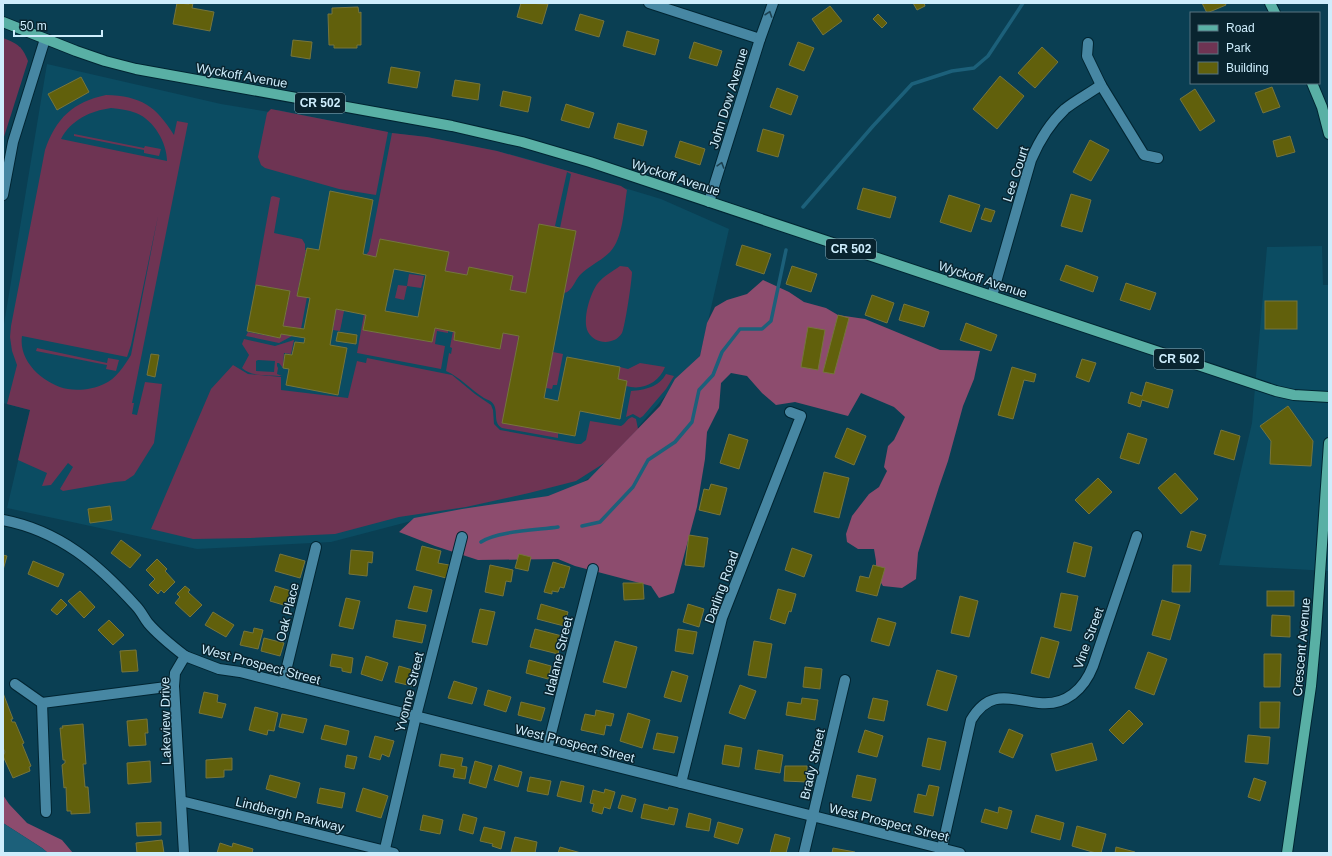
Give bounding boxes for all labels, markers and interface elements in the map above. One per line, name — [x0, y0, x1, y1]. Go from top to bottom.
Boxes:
one-way arrow — [764, 11, 773, 18]
scale bar — [14, 12, 102, 38]
legend — [1190, 12, 1320, 84]
text: 50 m — [20, 19, 47, 33]
text: Road — [1226, 21, 1255, 35]
text: Park — [1226, 41, 1252, 55]
street label: John Dow Avenue — [706, 46, 751, 150]
street label: Wyckoff Avenue — [195, 60, 289, 91]
text: Building — [1226, 61, 1269, 75]
road number: CR 502 — [295, 93, 345, 113]
street label: Lee Court — [1000, 144, 1032, 204]
street label: Wyckoff Avenue — [629, 156, 722, 199]
one-way arrow — [716, 161, 725, 168]
road number: CR 502 — [826, 239, 876, 259]
street label: Wyckoff Avenue — [936, 258, 1029, 301]
road number: CR 502 — [1154, 349, 1204, 369]
street label: Darling Road — [701, 549, 741, 625]
street label: Oak Place — [273, 581, 302, 643]
street label: Crescent Avenue — [1290, 597, 1313, 697]
street label: Vine Street — [1070, 605, 1107, 671]
street label: Idalane Street — [541, 615, 576, 697]
street label: West Prospect Street — [200, 641, 322, 688]
street label: Yvonne Street — [392, 650, 427, 734]
street label: Lakeview Drive — [157, 677, 174, 765]
street label: West Prospect Street — [514, 721, 637, 766]
street label: Brady Street — [797, 727, 828, 801]
street label: Lindbergh Parkway — [234, 794, 346, 835]
street label: West Prospect Street — [828, 800, 951, 845]

